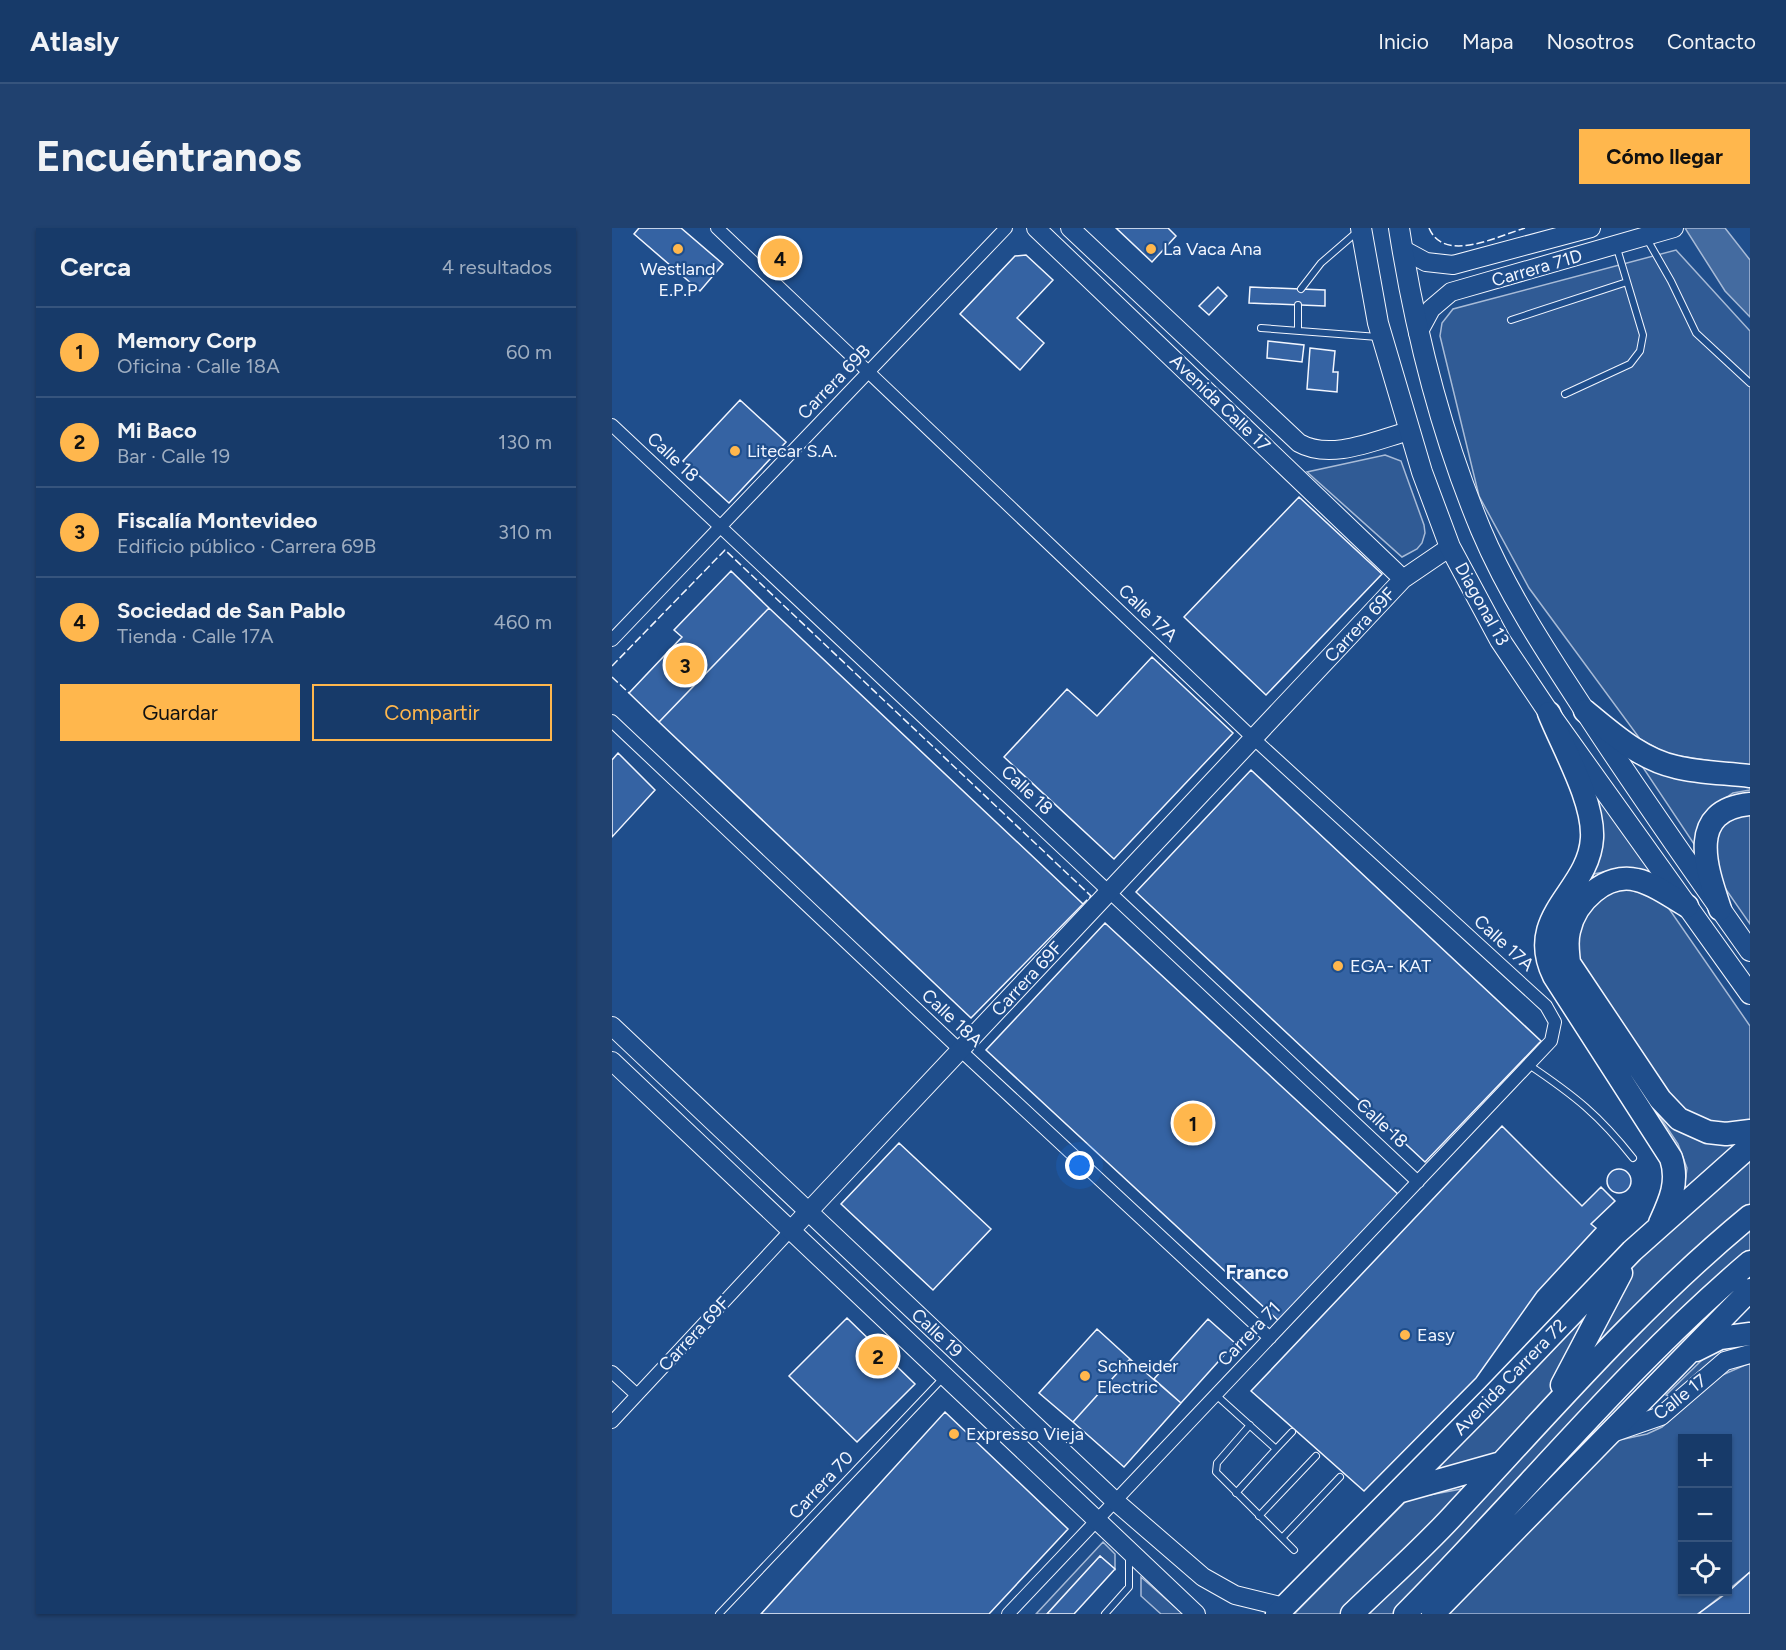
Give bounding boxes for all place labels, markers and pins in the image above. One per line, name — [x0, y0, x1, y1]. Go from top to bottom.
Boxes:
pin: 4 — [760, 236, 800, 280]
place label: La Vaca Ana — [1163, 238, 1262, 260]
marker: Westland E.P.P — [671, 242, 685, 256]
marker: La Vaca Ana — [1144, 242, 1158, 256]
place label: Westland E.P.P — [640, 258, 716, 301]
place label: Litecar S.A. — [747, 440, 837, 462]
marker: Litecar S.A. — [728, 444, 742, 458]
pin: 3 — [666, 642, 704, 688]
place label: EGA- KAT — [1350, 955, 1431, 977]
marker: EGA- KAT — [1331, 959, 1345, 973]
pin: 1 — [1174, 1100, 1212, 1146]
place label: Easy — [1417, 1324, 1455, 1346]
marker: Easy — [1398, 1328, 1412, 1342]
pin: 2 — [858, 1334, 898, 1378]
place label: Schneider Electric — [1097, 1355, 1178, 1398]
marker: Schneider Electric — [1078, 1369, 1092, 1383]
place label: Expresso Vieja — [966, 1423, 1084, 1445]
marker: Expresso Vieja — [947, 1427, 961, 1441]

